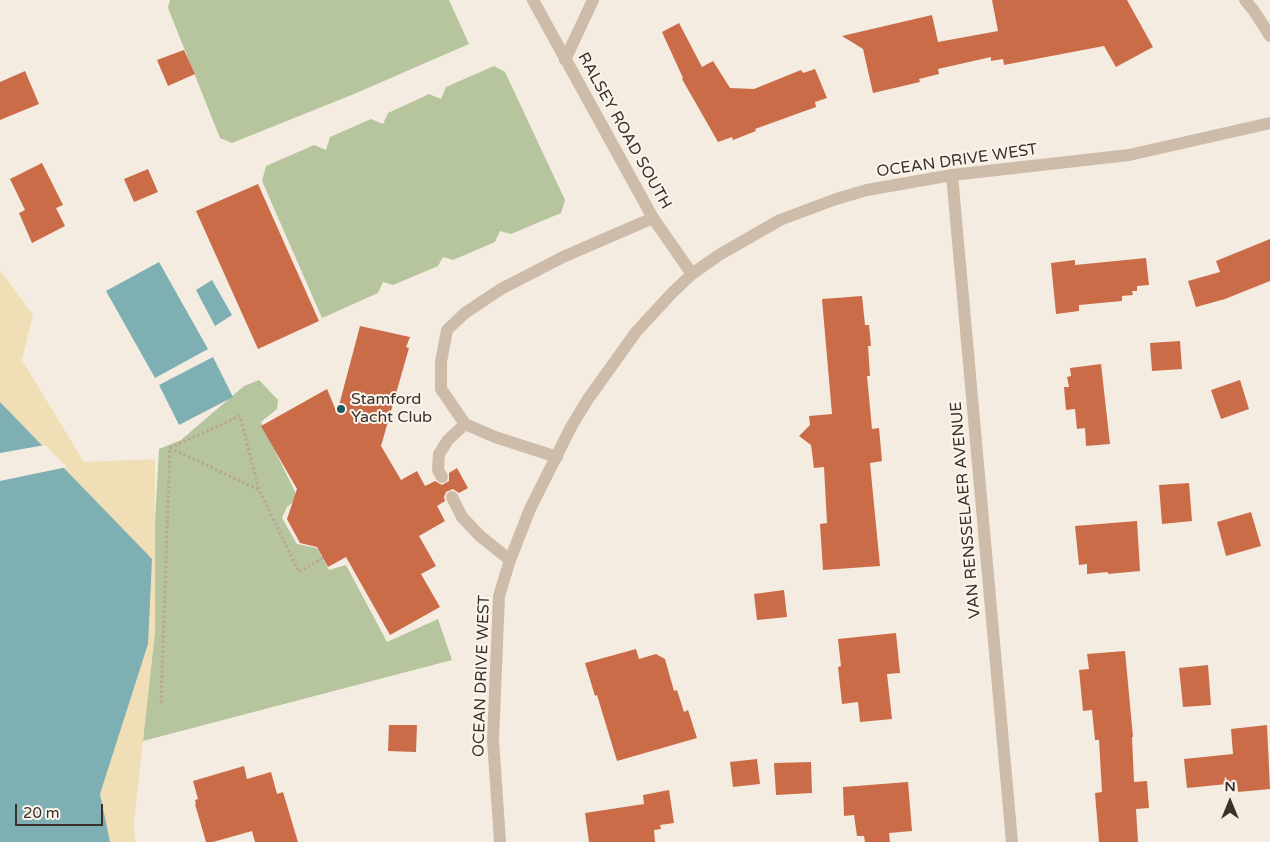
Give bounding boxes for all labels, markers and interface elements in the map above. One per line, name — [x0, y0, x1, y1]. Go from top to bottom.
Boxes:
street label: RALSEY ROAD SOUTH — [573, 49, 675, 213]
street label: OCEAN DRIVE WEST — [875, 140, 1039, 182]
place label: Stamford Yacht Club — [351, 390, 432, 428]
street label: VAN RENSSELAER AVENUE — [947, 401, 985, 619]
marker: Stamford Yacht Club — [335, 403, 347, 415]
street label: OCEAN DRIVE WEST — [470, 595, 494, 757]
north arrow — [1205, 777, 1255, 827]
text: N — [1224, 778, 1236, 795]
scale bar — [18, 794, 105, 826]
text: 20 m — [23, 804, 60, 822]

